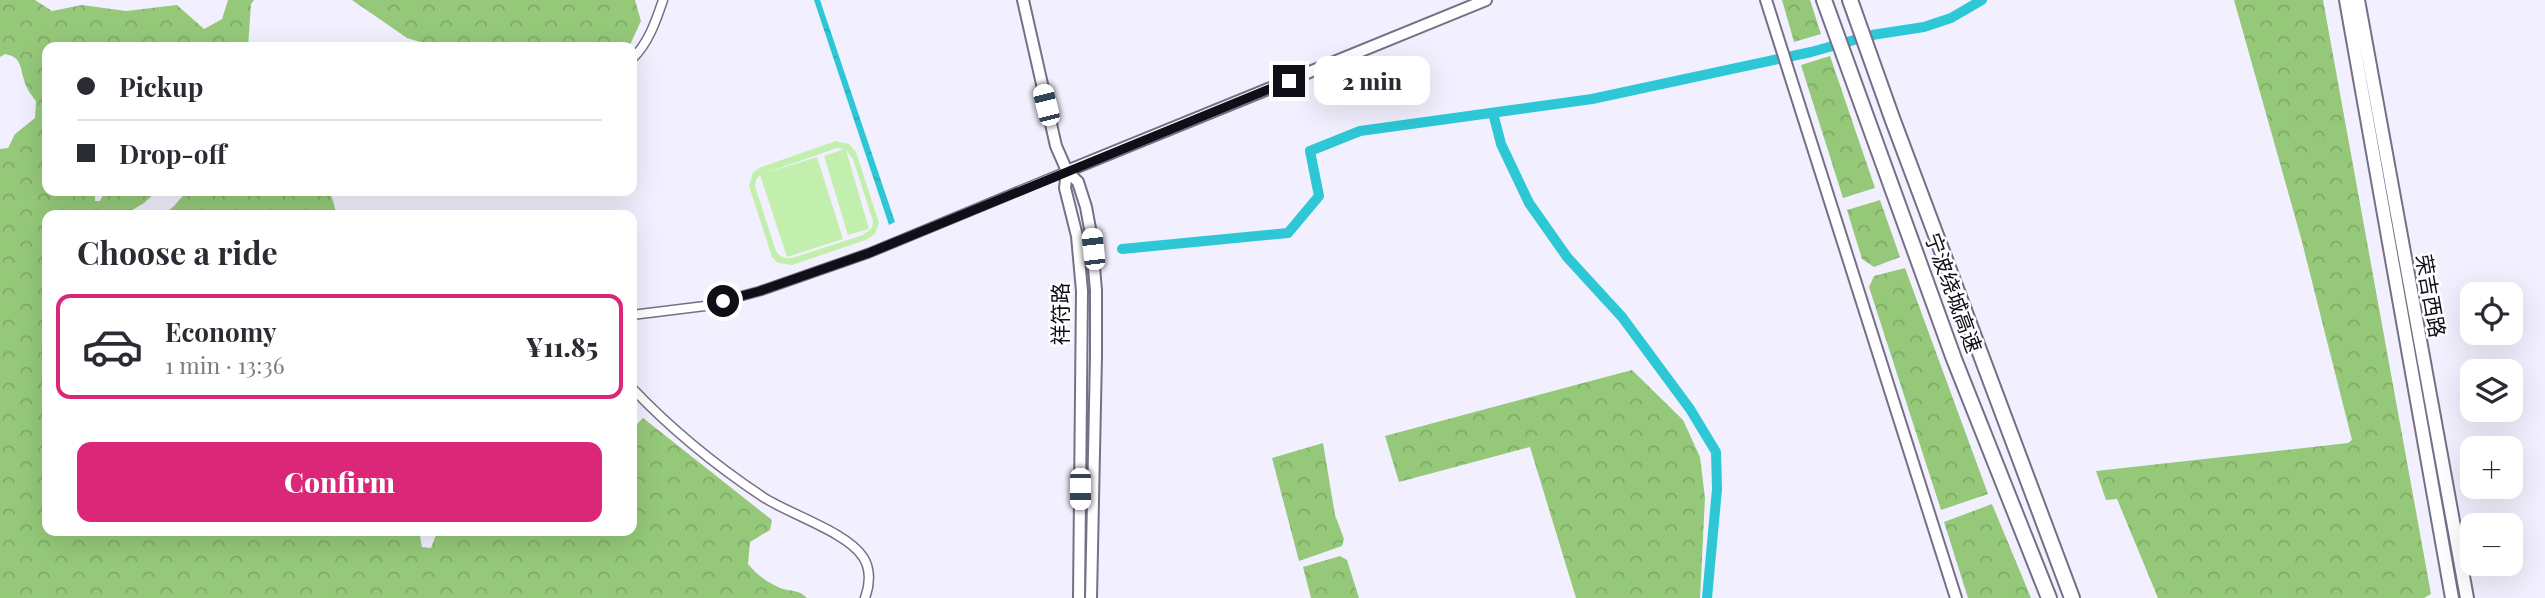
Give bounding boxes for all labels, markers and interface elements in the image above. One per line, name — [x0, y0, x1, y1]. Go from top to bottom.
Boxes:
callout: 2 min — [1314, 56, 1429, 106]
route end — [1273, 65, 1305, 97]
text: 2 min — [1342, 65, 1402, 96]
text: Pickup — [119, 69, 203, 104]
car — [1031, 82, 1062, 128]
text: Drop-off — [119, 136, 226, 171]
car — [1081, 227, 1106, 271]
street label: 宁波绕城高速 — [1920, 228, 1990, 356]
text: Choose a ride — [77, 230, 278, 273]
street label: 荣吉西路 — [2411, 252, 2453, 339]
map controls — [2460, 282, 2523, 576]
button: locate — [2460, 282, 2523, 345]
street label: 祥符路 — [1045, 283, 1073, 346]
route start — [707, 285, 739, 317]
text: Economy — [165, 314, 276, 349]
icon: car — [81, 315, 144, 378]
text: ¥11.85 — [526, 329, 598, 364]
text: 1 min · 13:36 — [165, 349, 285, 380]
button: layers — [2460, 359, 2523, 422]
button: + — [2460, 436, 2523, 499]
button: Confirm — [77, 442, 602, 522]
car — [1070, 468, 1091, 510]
button: − — [2460, 513, 2523, 576]

